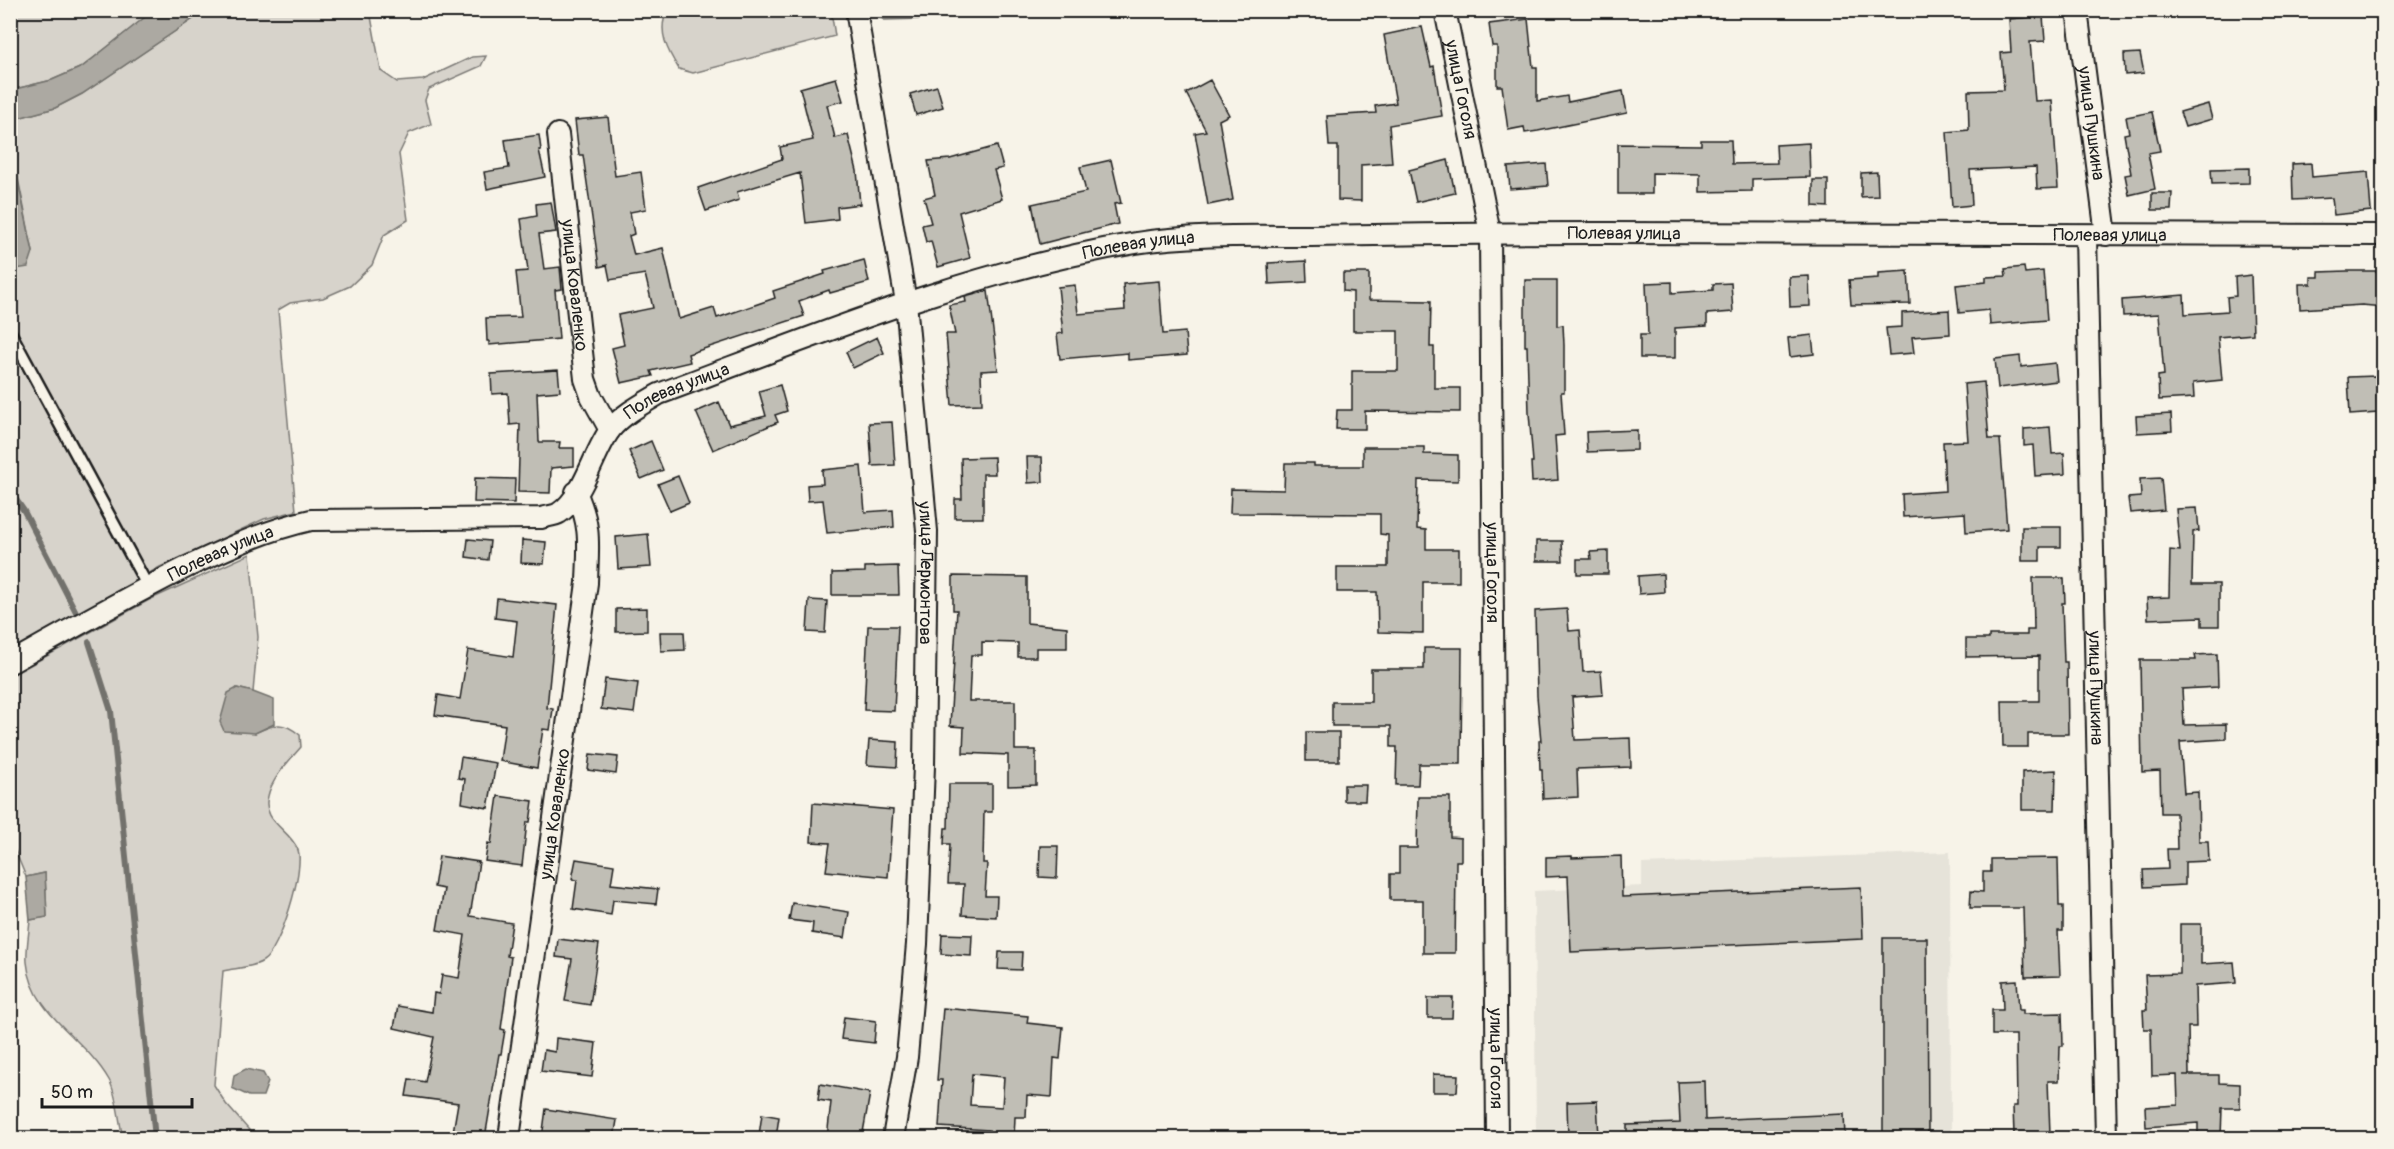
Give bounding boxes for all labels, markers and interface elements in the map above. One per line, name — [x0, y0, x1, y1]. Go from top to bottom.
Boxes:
street label: улица Гоголя — [1439, 37, 1482, 141]
street label: улица Пушкина — [2072, 64, 2110, 181]
street label: улица Коваленко — [555, 217, 593, 352]
street label: Полевая улица — [1567, 222, 1681, 246]
street label: Полевая улица — [2053, 224, 2167, 247]
street label: Полевая улица — [1080, 226, 1195, 265]
street label: Полевая улица — [619, 358, 733, 425]
street label: улица Лермонтова — [912, 499, 938, 645]
street label: Полевая улица — [164, 520, 277, 587]
street label: улица Гоголя — [1480, 521, 1504, 623]
street label: улица Пушкина — [2083, 629, 2108, 745]
street label: улица Коваленко — [534, 747, 576, 882]
street label: улица Гоголя — [1484, 1007, 1508, 1109]
scale bar — [42, 1071, 192, 1109]
text: 50 m — [51, 1081, 93, 1104]

